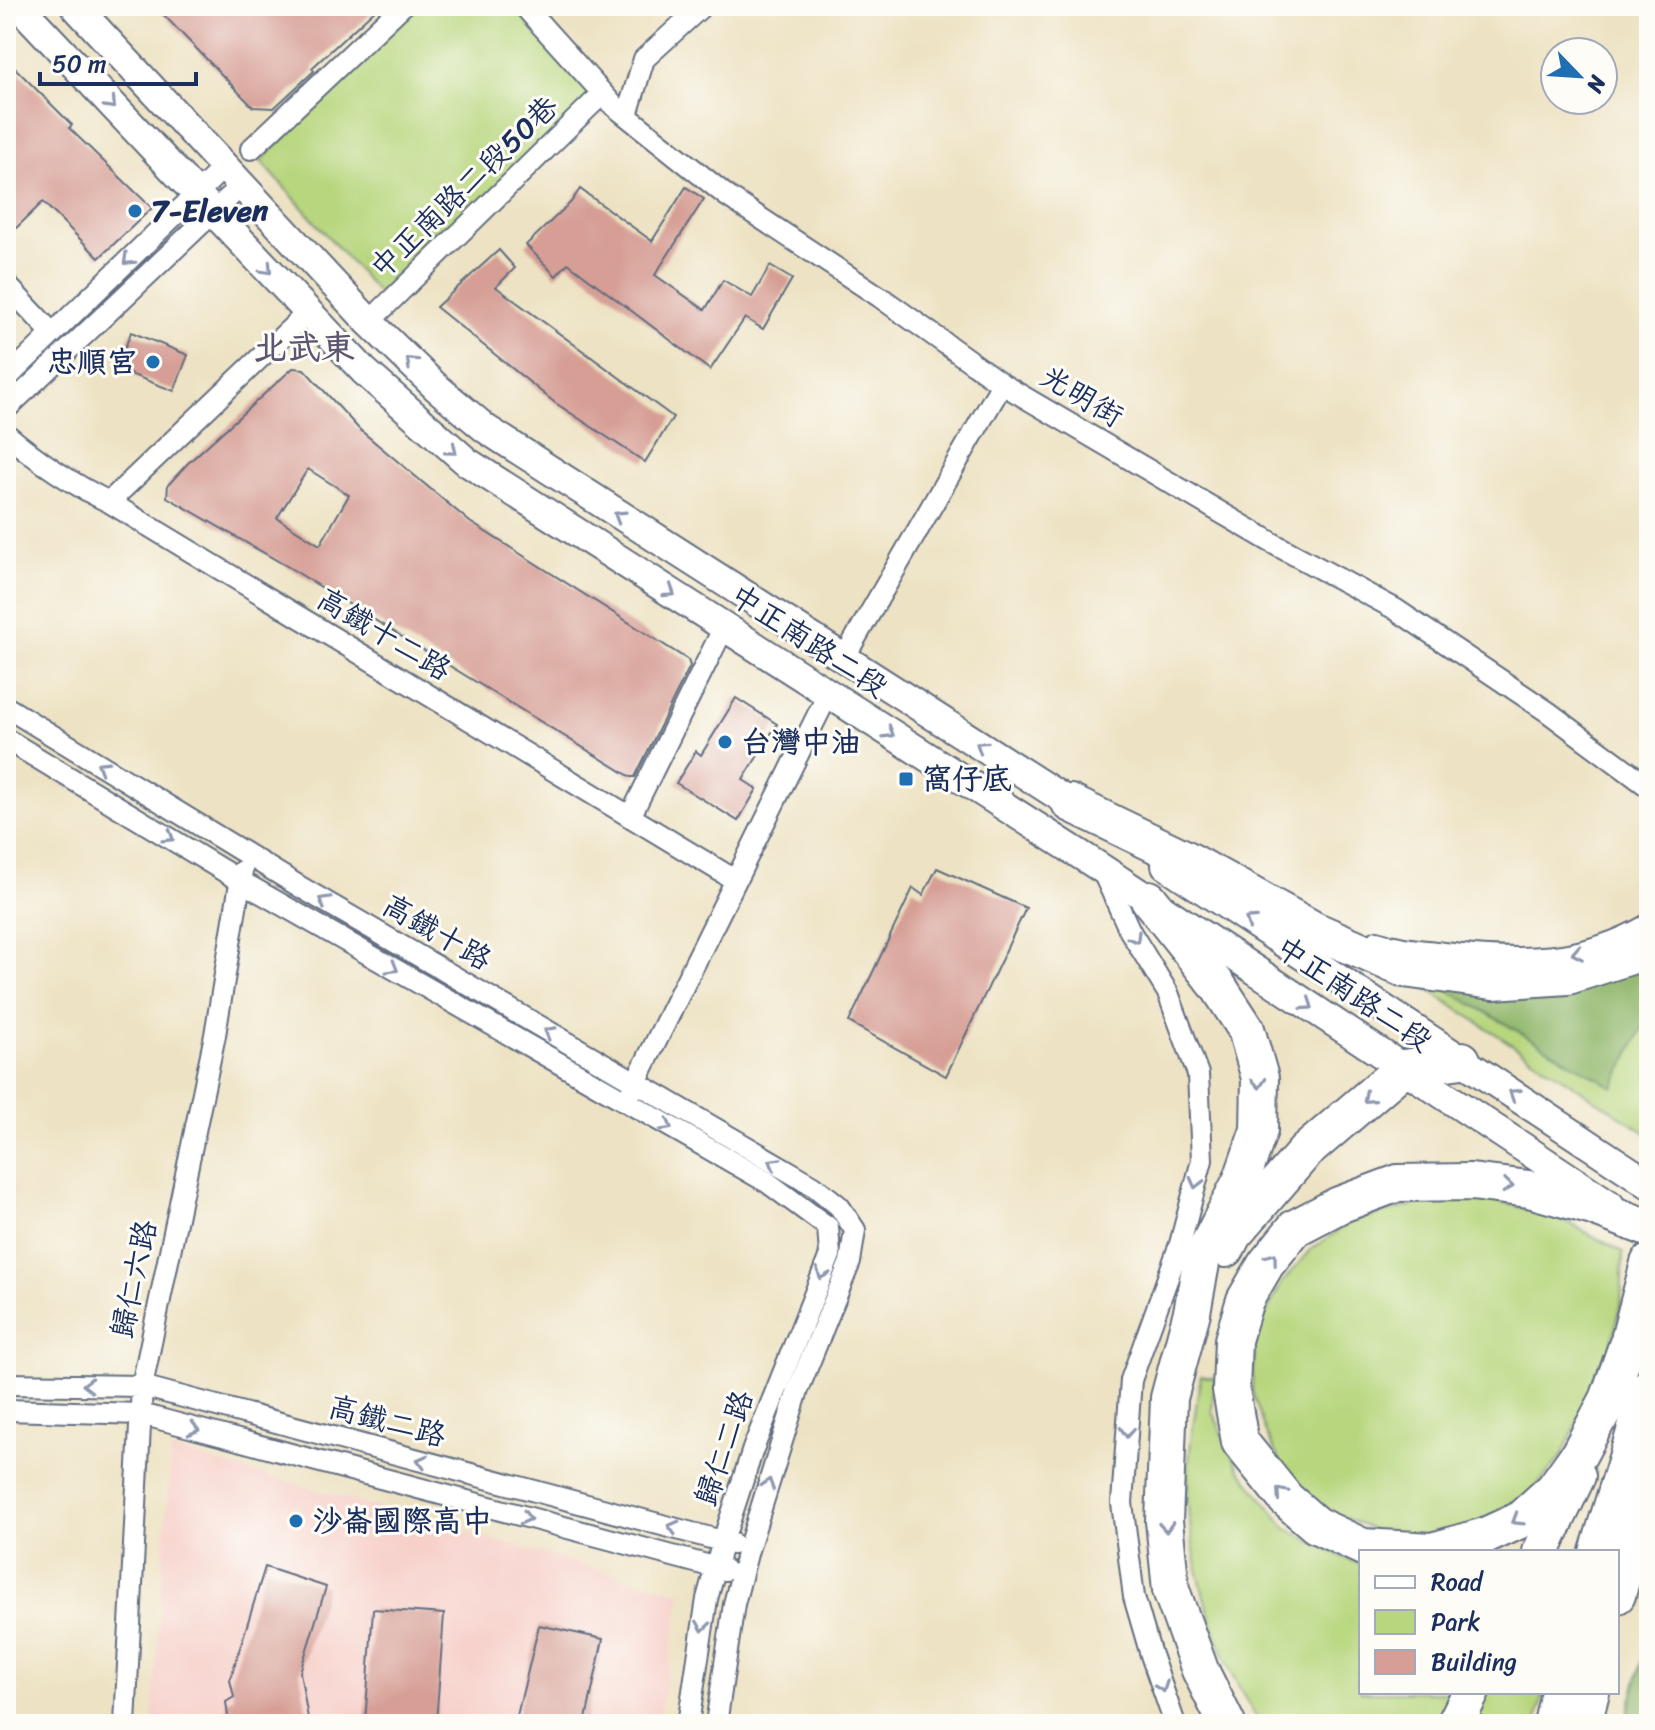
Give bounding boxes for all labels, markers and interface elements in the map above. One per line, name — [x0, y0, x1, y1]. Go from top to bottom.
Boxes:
scale bar — [40, 36, 196, 86]
north arrow — [1539, 36, 1619, 116]
text: 50 m — [52, 43, 107, 85]
text: N — [1575, 68, 1618, 100]
street label: 中正南路二段50巷 — [356, 82, 572, 292]
one-way arrow — [101, 95, 116, 109]
place label: 7-Eleven — [151, 184, 269, 238]
marker: 7-Eleven — [126, 202, 144, 220]
one-way arrow — [123, 251, 137, 265]
one-way arrow — [257, 259, 271, 274]
district label: 北武東 — [253, 318, 355, 378]
place label: 忠順宮 — [47, 335, 137, 389]
street label: 光明街 — [1030, 350, 1134, 442]
marker: 忠順宮 — [144, 353, 162, 371]
one-way arrow — [405, 358, 420, 372]
one-way arrow — [443, 440, 457, 455]
one-way arrow — [614, 510, 628, 525]
street label: 中正南路二段 — [719, 569, 899, 713]
street label: 高鐵十二路 — [306, 572, 462, 696]
one-way arrow — [661, 583, 675, 598]
place label: 台灣中油 — [741, 715, 861, 769]
one-way arrow — [880, 723, 894, 738]
marker: 台灣中油 — [716, 733, 734, 751]
one-way arrow — [975, 740, 989, 755]
place label: 窩仔底 — [922, 752, 1012, 806]
one-way arrow — [96, 760, 111, 776]
marker: 窩仔底 — [897, 770, 915, 788]
one-way arrow — [160, 827, 175, 843]
street label: 高鐵十路 — [372, 879, 502, 985]
one-way arrow — [318, 895, 333, 911]
one-way arrow — [1245, 916, 1259, 931]
street label: 中正南路二段 — [1264, 921, 1444, 1067]
one-way arrow — [1125, 929, 1141, 944]
one-way arrow — [1570, 943, 1584, 960]
one-way arrow — [384, 958, 399, 974]
one-way arrow — [1299, 995, 1313, 1010]
one-way arrow — [543, 1026, 558, 1042]
one-way arrow — [1250, 1077, 1267, 1090]
one-way arrow — [1362, 1088, 1377, 1103]
one-way arrow — [1509, 1089, 1523, 1104]
one-way arrow — [658, 1116, 673, 1132]
one-way arrow — [768, 1157, 782, 1173]
one-way arrow — [1189, 1175, 1206, 1189]
one-way arrow — [1502, 1178, 1515, 1195]
street label: 歸仁六路 — [95, 1215, 173, 1343]
one-way arrow — [1262, 1252, 1276, 1266]
one-way arrow — [815, 1266, 832, 1280]
one-way arrow — [81, 1376, 94, 1394]
street label: 高鐵二路 — [322, 1379, 452, 1463]
street label: 歸仁二路 — [679, 1382, 769, 1514]
one-way arrow — [186, 1419, 200, 1436]
one-way arrow — [1119, 1426, 1136, 1439]
one-way arrow — [415, 1454, 429, 1470]
one-way arrow — [759, 1478, 775, 1492]
one-way arrow — [1276, 1487, 1290, 1502]
place label: 沙崙國際高中 — [312, 1494, 492, 1548]
one-way arrow — [519, 1509, 533, 1525]
one-way arrow — [1511, 1510, 1526, 1526]
marker: 沙崙國際高中 — [287, 1512, 305, 1530]
one-way arrow — [667, 1520, 681, 1537]
one-way arrow — [1157, 1521, 1174, 1534]
legend — [1359, 1550, 1619, 1694]
text: Road — [1431, 1561, 1485, 1603]
text: Park — [1431, 1601, 1480, 1643]
one-way arrow — [695, 1619, 712, 1633]
text: Building — [1431, 1641, 1517, 1683]
one-way arrow — [1152, 1679, 1169, 1693]

